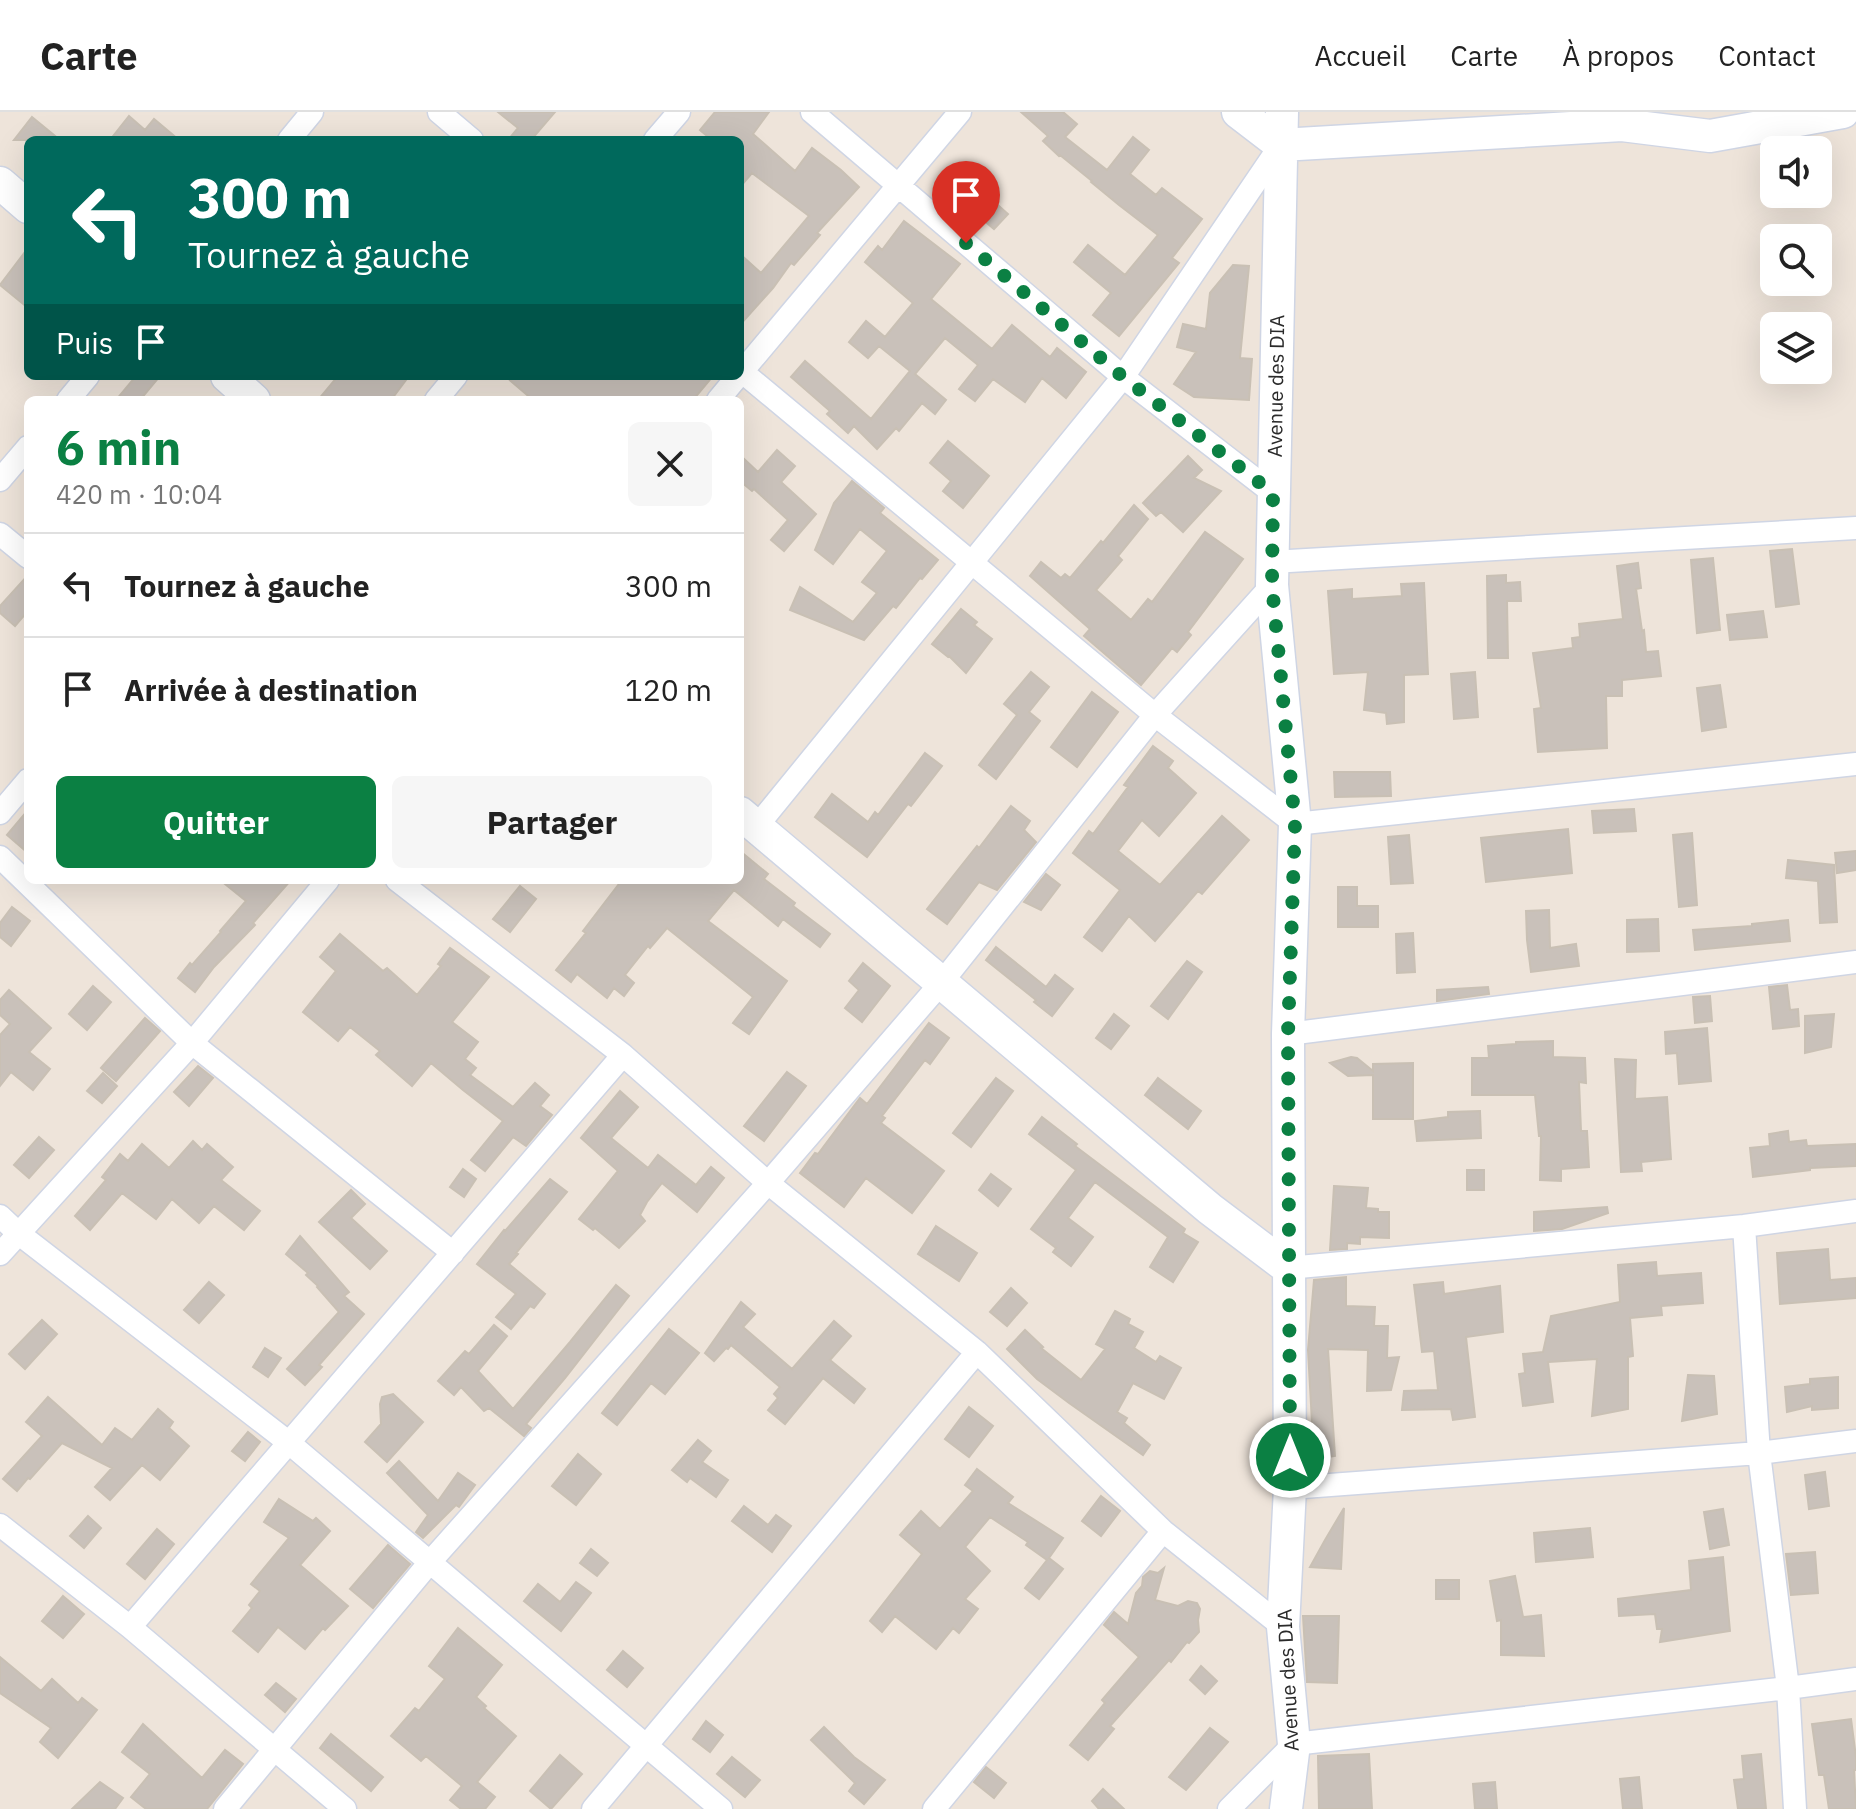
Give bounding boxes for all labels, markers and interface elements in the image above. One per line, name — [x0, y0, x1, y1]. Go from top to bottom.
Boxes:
text: Carte — [40, 31, 138, 80]
text: Accueil — [1314, 37, 1406, 74]
text: Carte — [1450, 37, 1518, 74]
text: À propos — [1562, 37, 1674, 74]
text: Contact — [1718, 37, 1816, 74]
map controls — [1760, 136, 1832, 384]
button: sound — [1760, 136, 1832, 208]
text: 300 m — [188, 161, 352, 233]
pin — [932, 161, 1000, 243]
icon: left — [56, 168, 160, 272]
icon: arrive — [944, 173, 988, 217]
button: search — [1760, 224, 1832, 296]
text: Tournez à gauche — [188, 231, 470, 278]
button: layers — [1760, 312, 1832, 384]
street label: Avenue des DIA — [1261, 314, 1290, 458]
icon: arrive — [129, 320, 173, 364]
text: Puis — [56, 323, 113, 362]
text: 6 min — [56, 416, 181, 478]
button: close — [628, 422, 712, 506]
text: 420 m · 10:04 — [56, 477, 222, 511]
icon: left — [56, 563, 100, 607]
text: Tournez à gauche — [124, 566, 370, 605]
text: 300 m — [625, 566, 712, 605]
icon: arrive — [56, 667, 100, 711]
text: Arrivée à destination — [124, 670, 418, 709]
text: 120 m — [625, 670, 712, 709]
button: Quitter — [56, 776, 376, 868]
button: Partager — [392, 776, 712, 868]
position arrow — [1248, 1415, 1332, 1499]
street label: Avenue des DIA — [1270, 1608, 1305, 1752]

